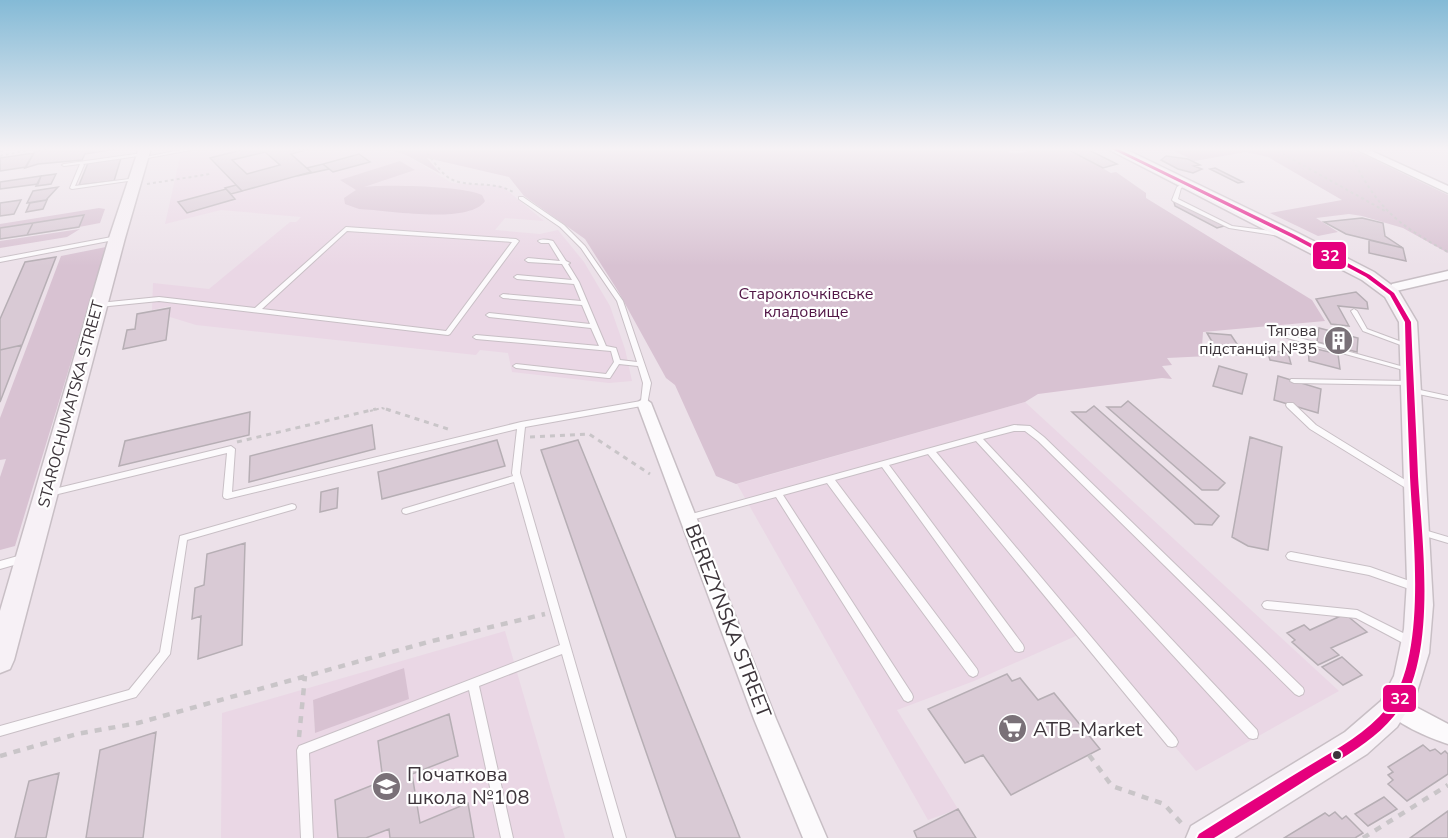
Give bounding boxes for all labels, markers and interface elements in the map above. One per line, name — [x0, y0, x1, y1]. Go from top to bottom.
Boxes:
line badge: 32 — [1312, 241, 1347, 270]
text: 32 — [1320, 245, 1340, 267]
park label: Староклочківське кладовище — [739, 283, 873, 323]
street label: STAROCHUMATSKA STREET — [33, 298, 109, 510]
place label: Тягова пiдстанцiя №35 — [1199, 320, 1317, 360]
building icon: Тягова пiдстанцiя №35 — [1322, 324, 1354, 356]
street label: BEREZYNSKA STREET — [679, 520, 777, 722]
line badge: 32 — [1382, 684, 1417, 713]
text: 32 — [1390, 688, 1410, 710]
supermarket icon: ATB-Market — [996, 713, 1028, 745]
place label: ATB-Market — [1033, 716, 1143, 743]
unlabelled marker — [1331, 749, 1343, 761]
place label: Початкова школа №108 — [407, 761, 530, 811]
school or university icon: Початкова школа №108 — [370, 770, 402, 802]

